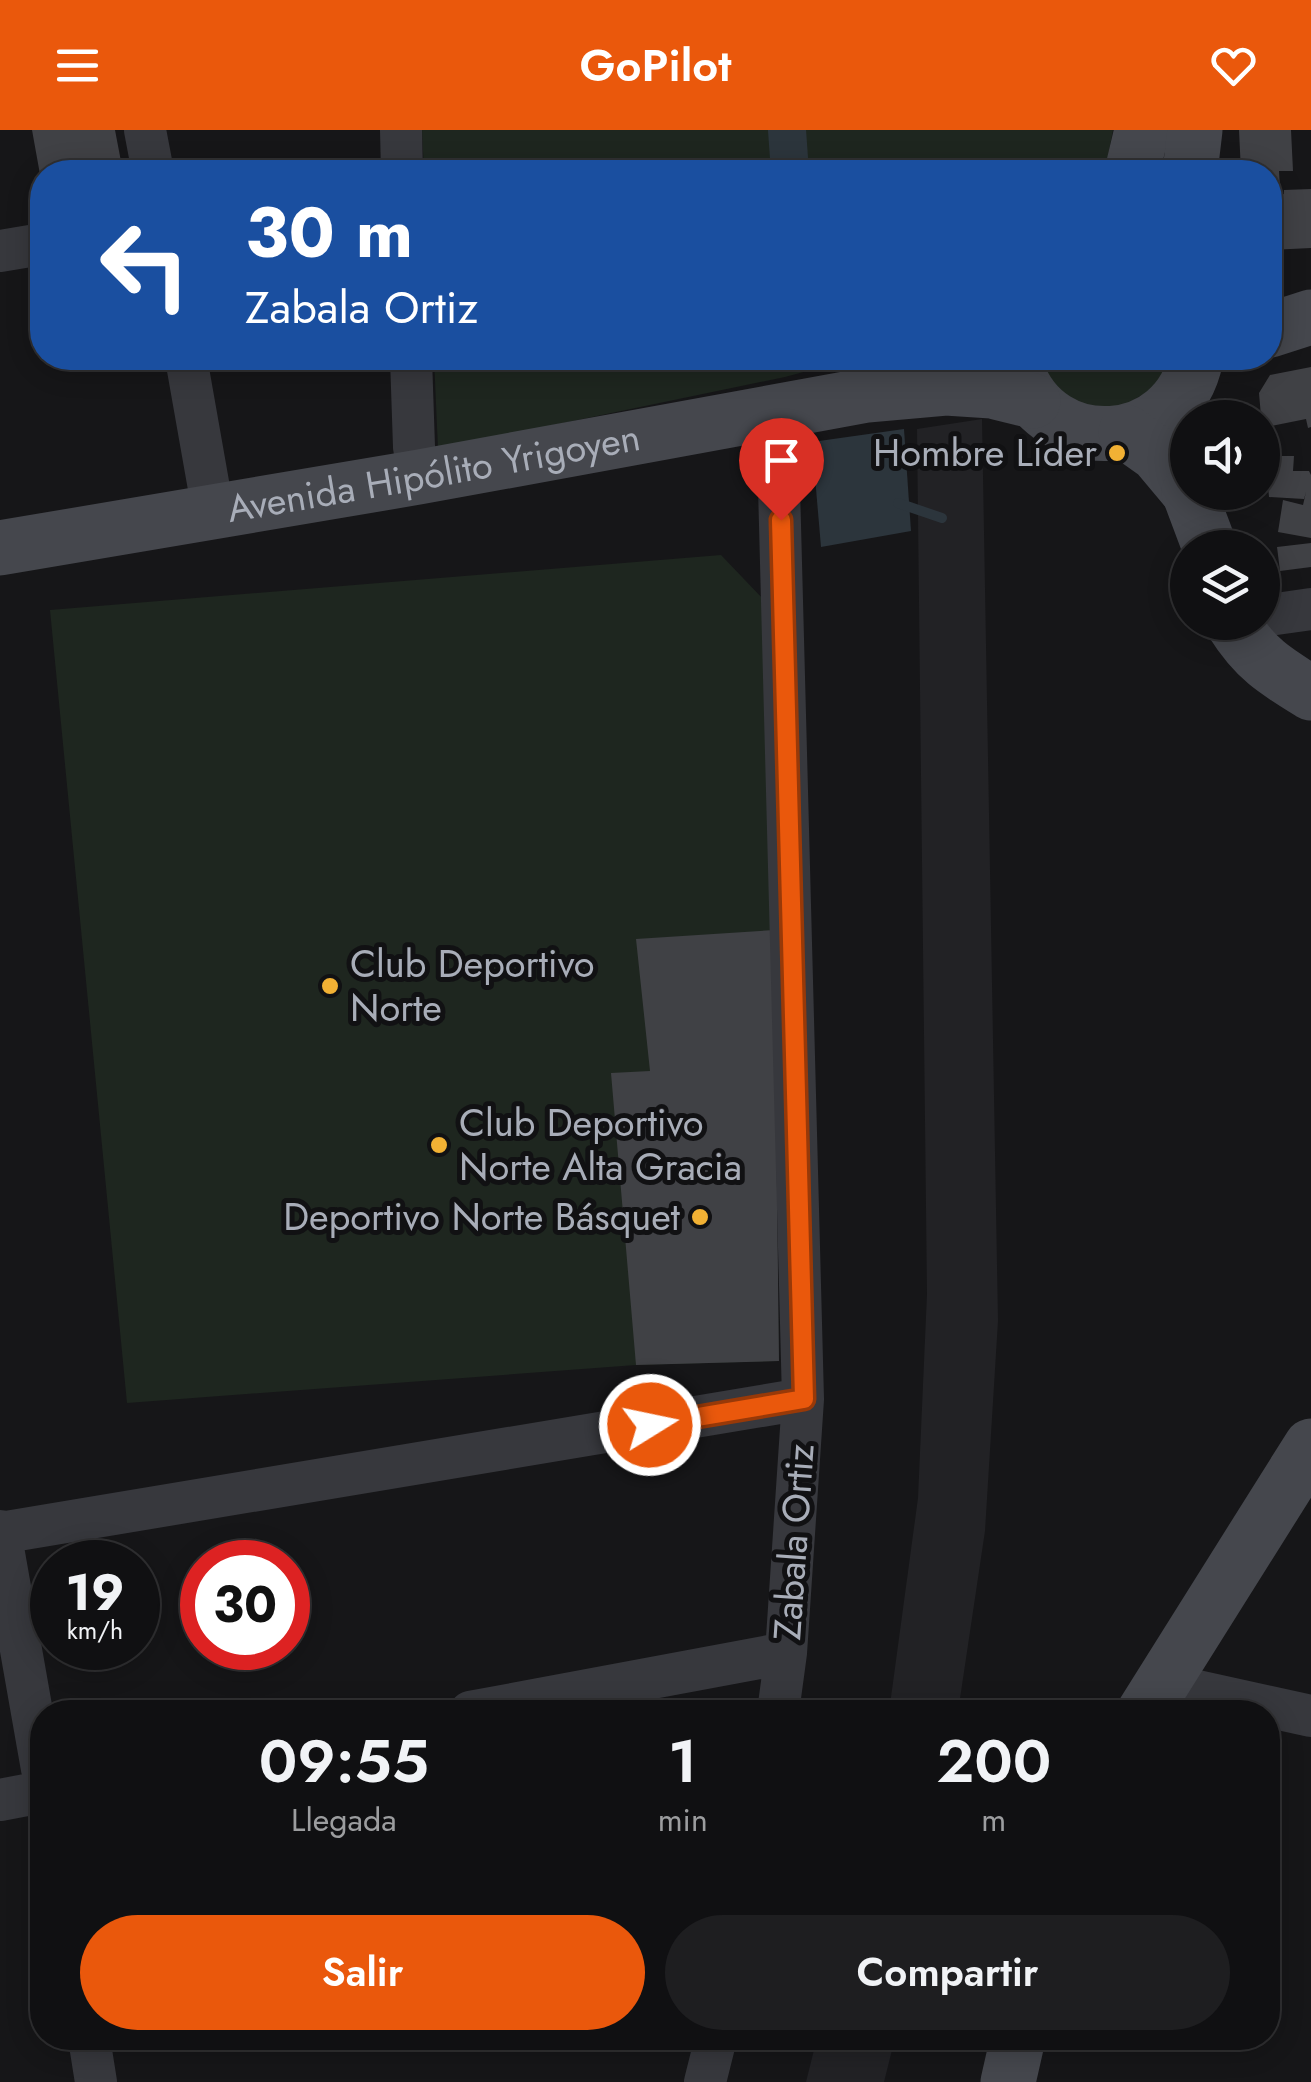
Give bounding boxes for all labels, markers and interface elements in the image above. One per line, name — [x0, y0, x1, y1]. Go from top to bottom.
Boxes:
text: GoPilot — [580, 33, 731, 98]
icon: menu — [50, 38, 105, 93]
icon: heart — [1206, 38, 1261, 93]
text: 30 m — [245, 182, 413, 283]
icon: left — [80, 200, 210, 330]
text: Zabala Ortiz — [245, 275, 478, 340]
map controls — [1170, 400, 1280, 640]
button: sound — [1170, 400, 1280, 510]
street label: Avenida Hipólito Yrigoyen — [223, 409, 644, 536]
pin — [739, 418, 824, 521]
place label: Hombre Líder — [873, 425, 1097, 480]
icon: arrive — [754, 433, 809, 488]
marker: Hombre Líder — [1106, 442, 1128, 464]
button: layers — [1170, 530, 1280, 640]
place label: Club Deportivo Norte — [350, 936, 595, 1035]
marker: Club Deportivo Norte — [319, 975, 341, 997]
place label: Club Deportivo Norte Alta Gracia — [459, 1095, 742, 1194]
marker: Club Deportivo Norte Alta Gracia — [428, 1134, 450, 1156]
place label: Deportivo Norte Básquet — [283, 1189, 680, 1244]
marker: Deportivo Norte Básquet — [689, 1206, 711, 1228]
position arrow — [598, 1373, 702, 1477]
street label: Zabala Ortiz — [759, 1442, 828, 1642]
speed limit sign: 30 — [180, 1540, 310, 1670]
text: 19 — [66, 1556, 124, 1629]
text: km/h — [67, 1612, 123, 1648]
text: 09:55 — [259, 1718, 429, 1805]
text: 1 — [668, 1718, 697, 1805]
text: 200 — [936, 1718, 1051, 1805]
text: Llegada — [291, 1797, 397, 1843]
text: min — [658, 1797, 708, 1843]
text: m — [981, 1797, 1006, 1843]
button: Salir — [80, 1915, 645, 2030]
button: Compartir — [665, 1915, 1230, 2030]

